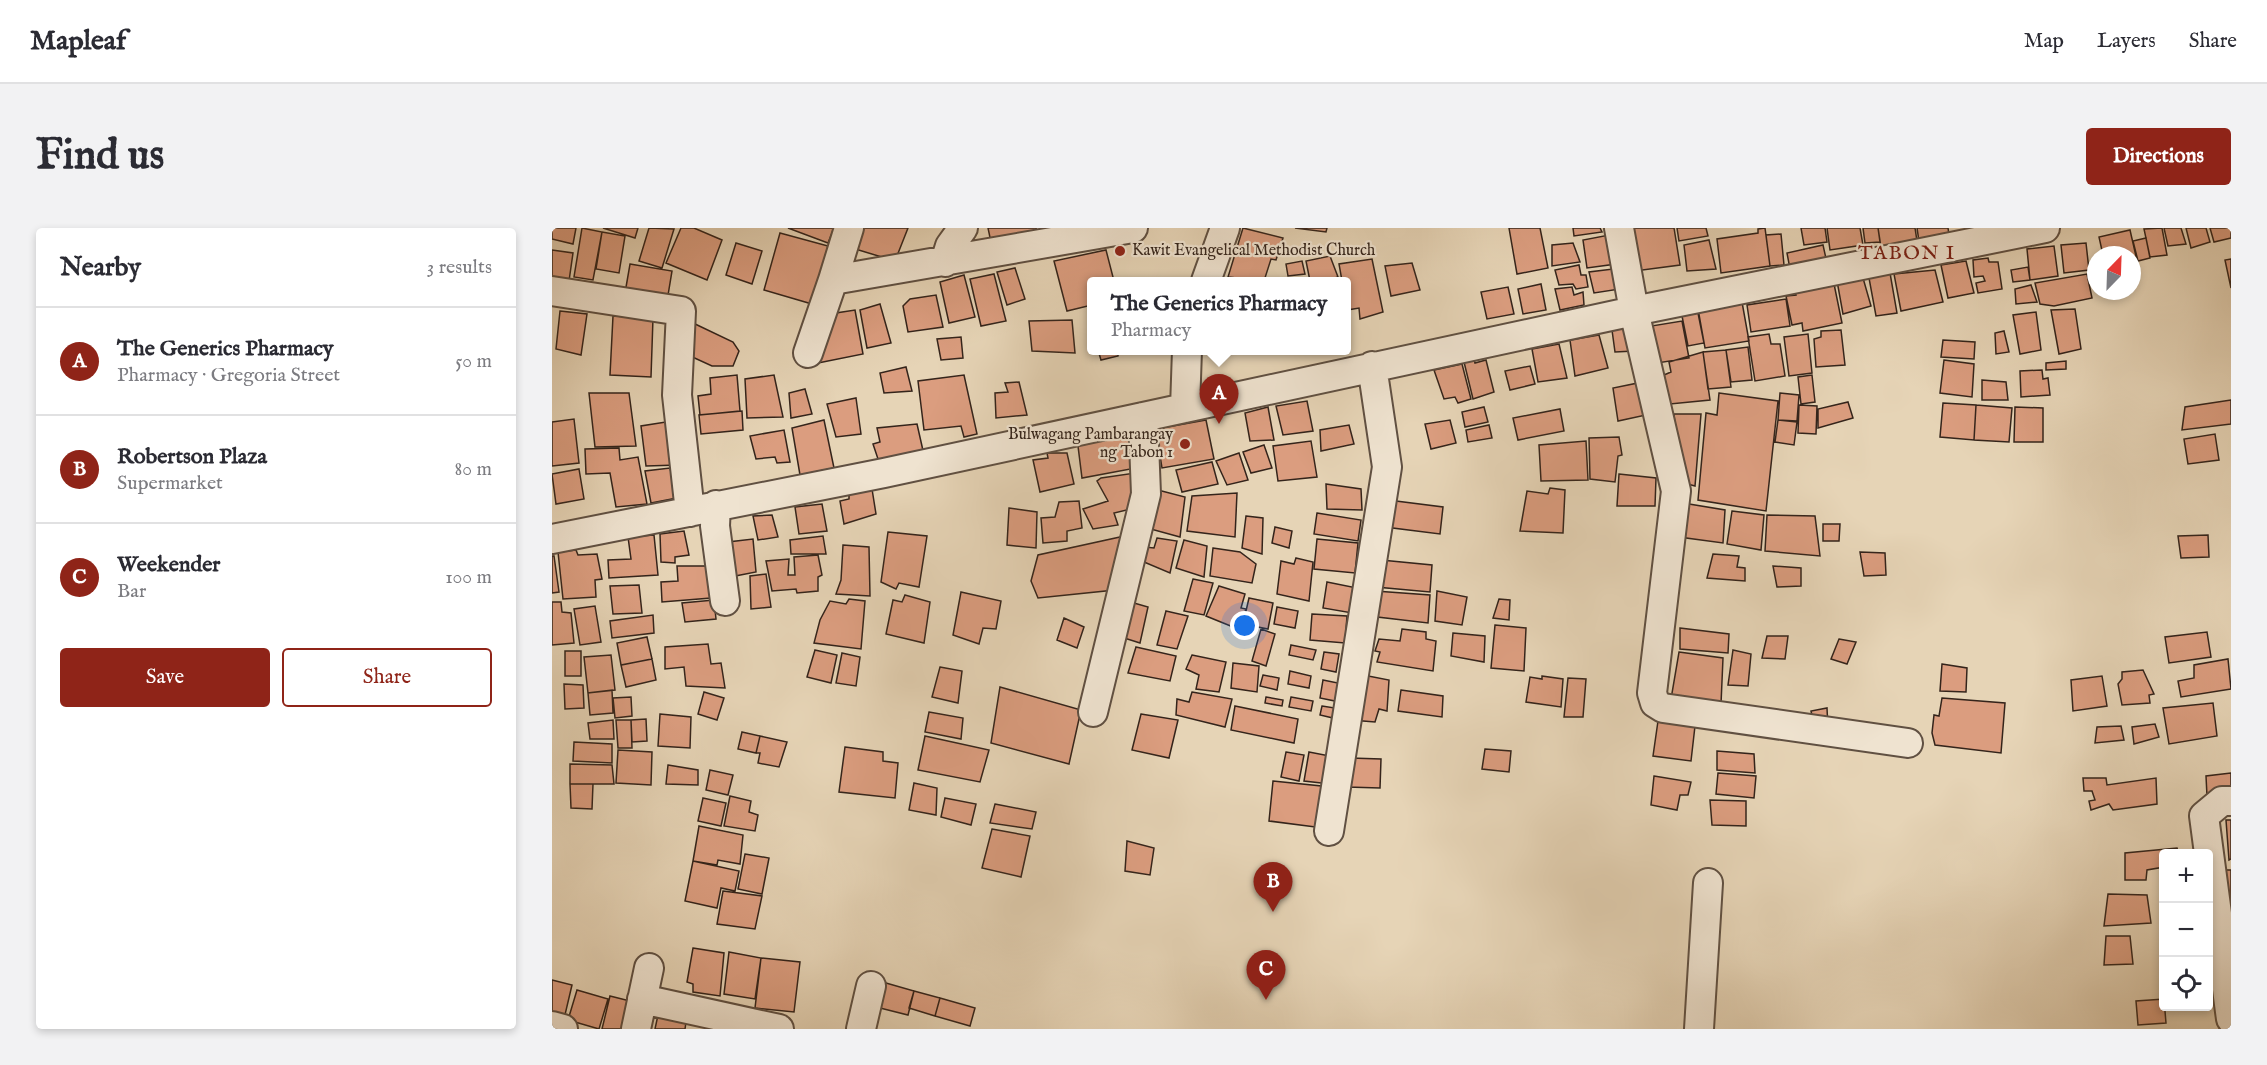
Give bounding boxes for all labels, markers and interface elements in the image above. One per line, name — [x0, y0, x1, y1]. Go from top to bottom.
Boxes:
text: Mapleaf — [30, 24, 126, 59]
text: Map — [2024, 28, 2064, 55]
text: Layers — [2097, 28, 2156, 55]
text: Share — [2189, 28, 2237, 55]
button: Directions — [2086, 128, 2231, 185]
text: Find us — [36, 130, 164, 183]
place label: Kawit Evangelical Methodist Church — [1132, 241, 1376, 261]
district label: TABON I — [1858, 241, 1956, 266]
marker: Kawit Evangelical Methodist Church — [1113, 244, 1127, 258]
north arrow — [2087, 246, 2141, 300]
text: Nearby — [60, 251, 141, 284]
text: 3 results — [427, 255, 492, 280]
popup — [1087, 277, 1351, 355]
text: The Generics Pharmacy — [1111, 290, 1327, 318]
text: Pharmacy — [1111, 318, 1191, 343]
text: The Generics Pharmacy — [117, 335, 334, 363]
text: A — [73, 349, 86, 374]
text: 50 m — [455, 349, 492, 374]
text: Pharmacy · Gregoria Street — [117, 363, 340, 388]
pin: A — [1200, 374, 1238, 424]
place label: Bulwagang Pambarangay ng Tabon 1 — [1008, 425, 1173, 463]
marker: Bulwagang Pambarangay ng Tabon 1 — [1178, 437, 1192, 451]
text: Robertson Plaza — [117, 443, 267, 471]
text: B — [73, 457, 86, 482]
text: 80 m — [455, 457, 492, 482]
text: Supermarket — [117, 471, 223, 496]
text: Weekender — [117, 551, 220, 579]
text: C — [72, 565, 87, 590]
text: 100 m — [445, 565, 492, 590]
text: Bar — [117, 579, 146, 604]
your location — [1230, 611, 1259, 640]
button: Save — [60, 648, 270, 707]
button: Share — [282, 648, 492, 707]
map controls — [2159, 849, 2213, 1011]
button: + — [2159, 849, 2213, 903]
pin: B — [1254, 862, 1292, 912]
button: − — [2159, 903, 2213, 957]
pin: C — [1246, 950, 1286, 1000]
button: locate — [2159, 957, 2213, 1011]

